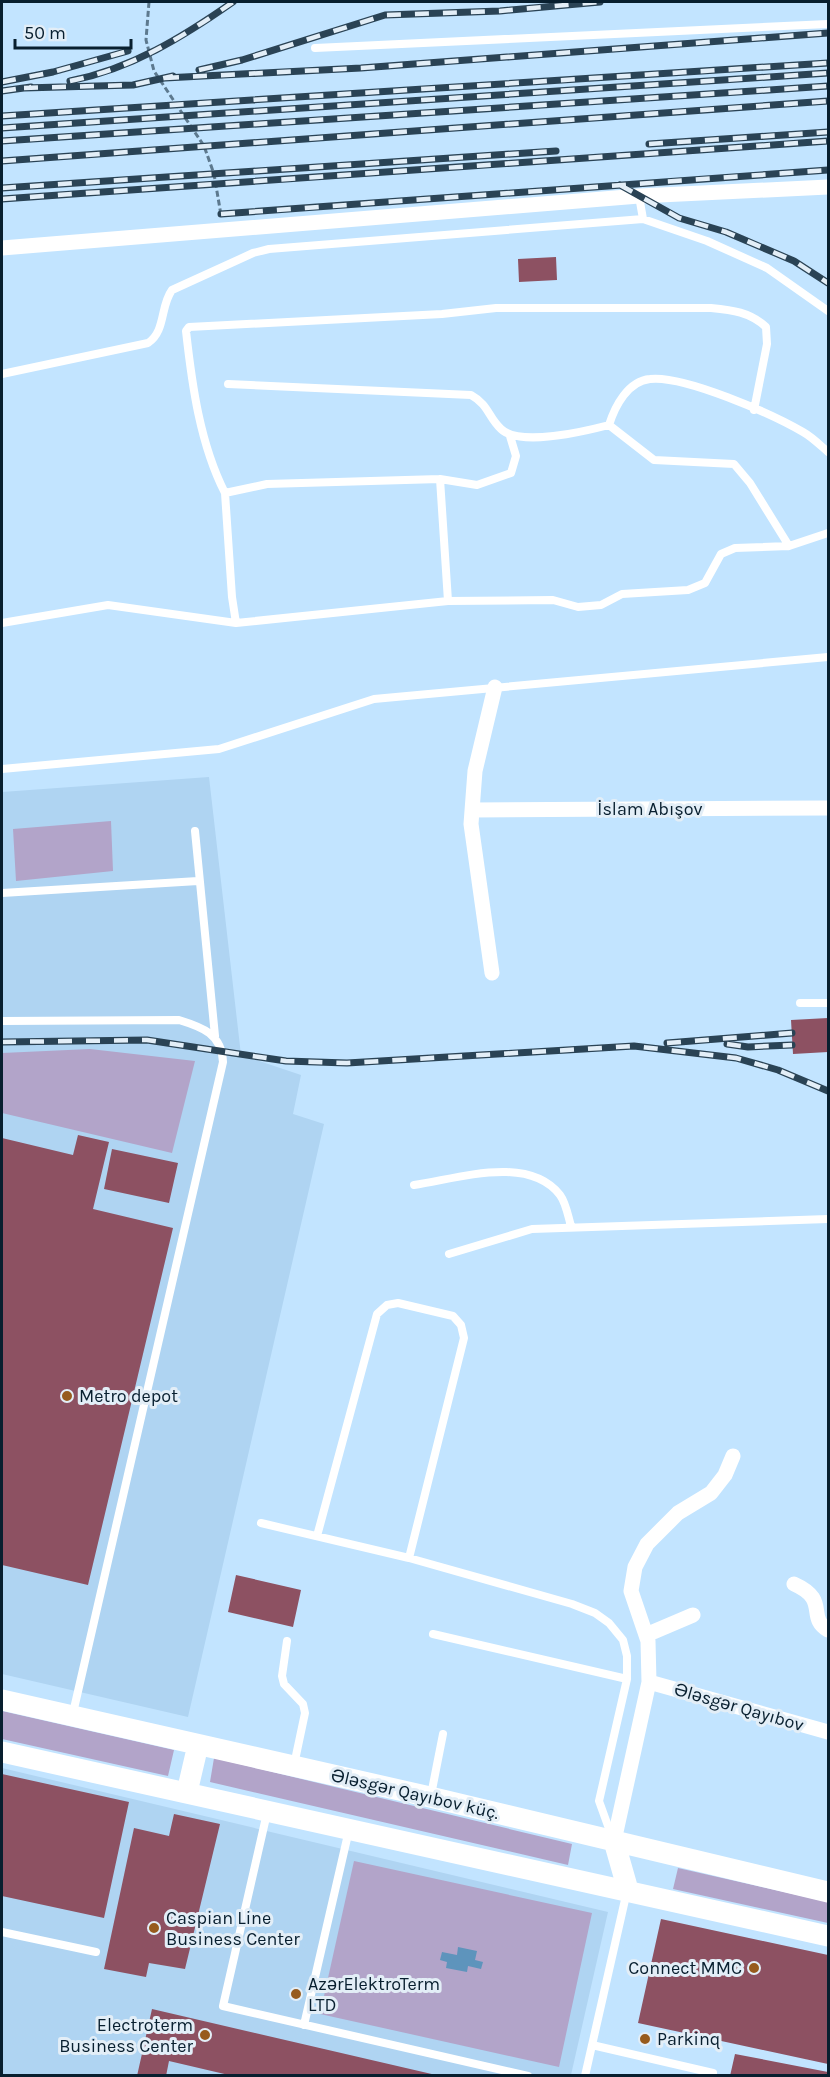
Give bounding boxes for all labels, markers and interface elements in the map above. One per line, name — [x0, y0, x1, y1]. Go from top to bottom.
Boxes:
scale bar — [15, 12, 130, 50]
text: 50 m — [24, 22, 66, 44]
street label: İslam Abışov — [597, 798, 703, 820]
place label: Metro depot — [79, 1385, 178, 1407]
marker: Metro depot — [60, 1389, 74, 1403]
street label: Ələsgər Qayıbov — [672, 1678, 806, 1736]
street label: Ələsgər Qayıbov küç. — [329, 1764, 501, 1824]
place label: Caspian Line Business Center — [166, 1907, 300, 1950]
marker: Caspian Line Business Center — [147, 1921, 161, 1935]
place label: Connect MMC — [628, 1957, 742, 1979]
marker: Connect MMC — [747, 1961, 761, 1975]
place label: AzərElektroTerm LTD — [308, 1973, 440, 2016]
marker: AzərElektroTerm LTD — [289, 1987, 303, 2001]
place label: Electroterm Business Center — [59, 2014, 193, 2057]
marker: Electroterm Business Center — [198, 2028, 212, 2042]
place label: Parkinq — [657, 2028, 720, 2050]
marker: Parkinq — [638, 2032, 652, 2046]

